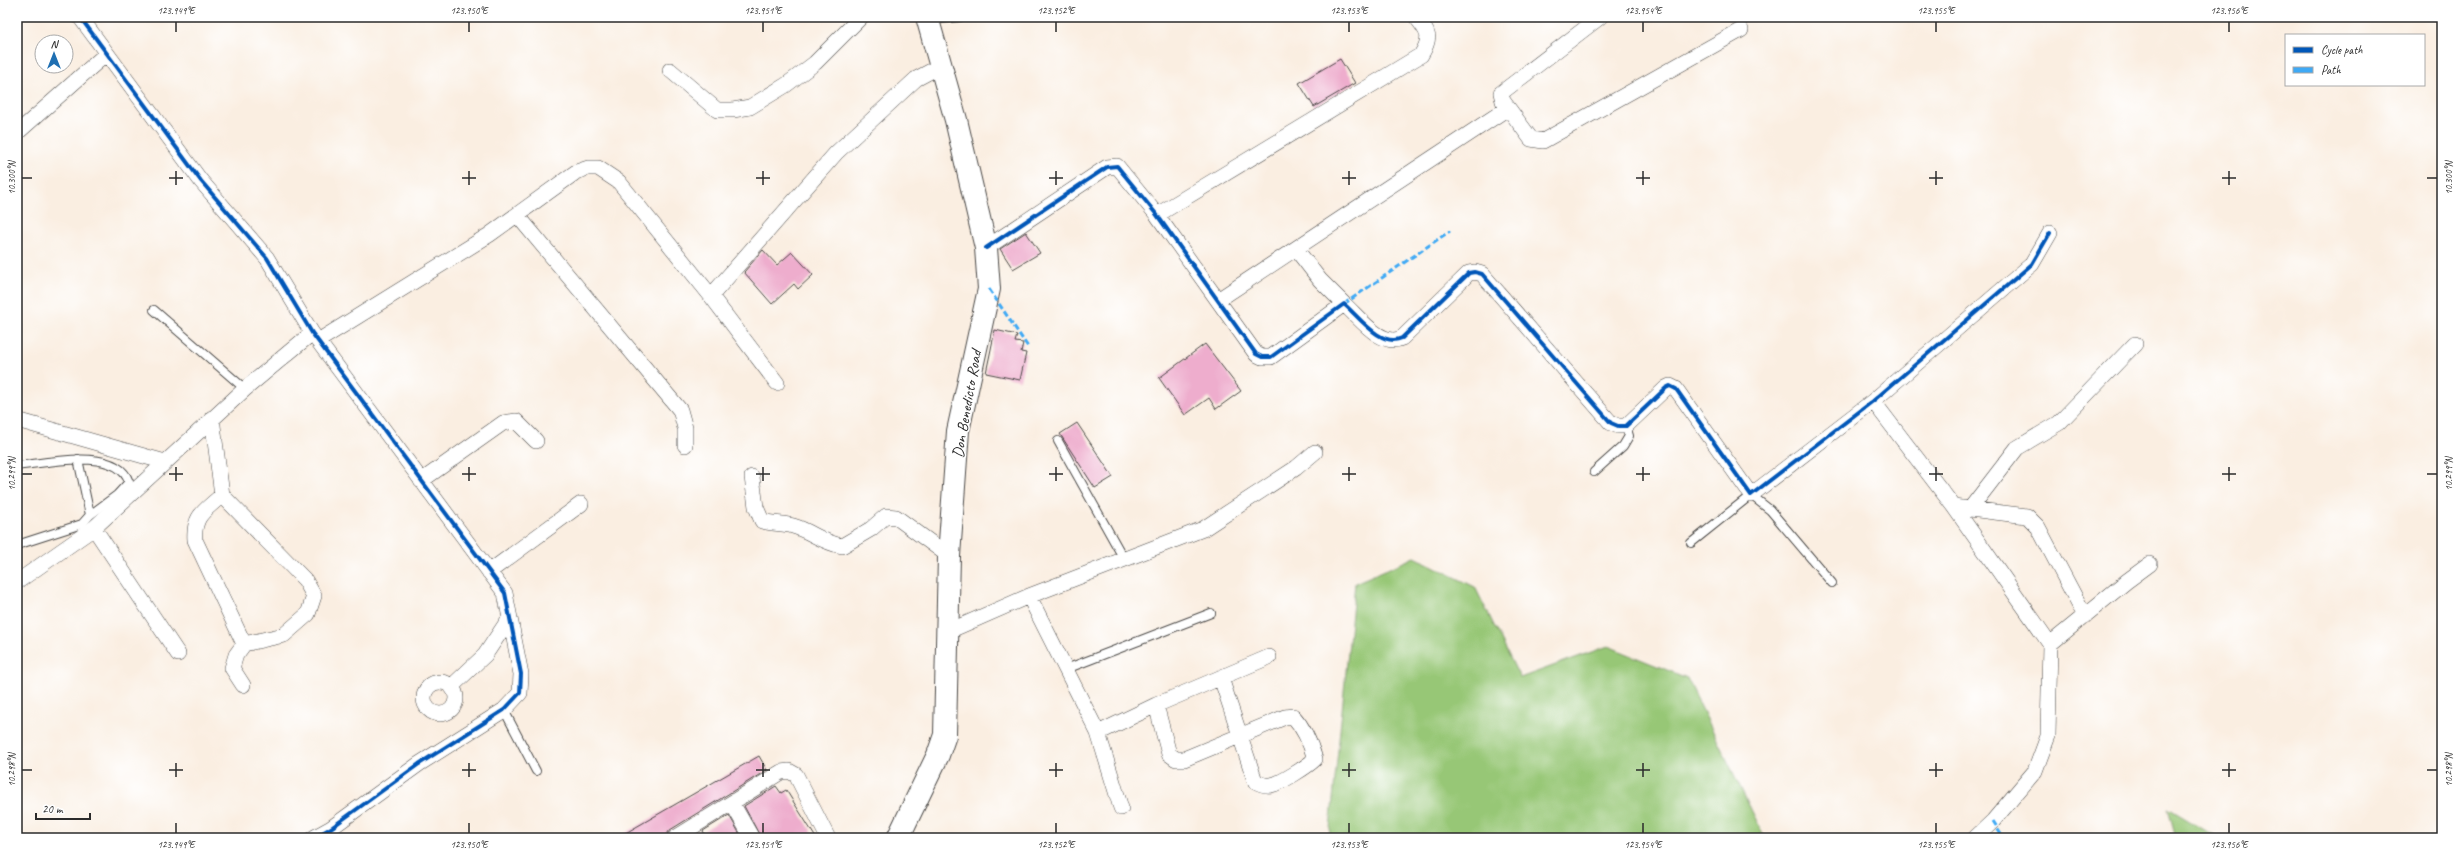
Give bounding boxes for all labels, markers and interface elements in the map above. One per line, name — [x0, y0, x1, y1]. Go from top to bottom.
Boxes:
text: 123.949°E — [157, 4, 196, 17]
text: 123.950°E — [450, 4, 489, 17]
text: 123.951°E — [744, 4, 783, 17]
text: 123.952°E — [1037, 4, 1076, 17]
text: 123.953°E — [1330, 4, 1369, 17]
text: 123.954°E — [1624, 4, 1663, 17]
text: 123.955°E — [1917, 4, 1956, 17]
text: 123.956°E — [2210, 4, 2249, 17]
north arrow — [34, 34, 74, 74]
legend — [2285, 34, 2425, 86]
text: N — [51, 37, 60, 51]
text: Cycle path — [2321, 42, 2363, 58]
text: Path — [2321, 62, 2341, 78]
text: 10.300°N — [5, 159, 18, 195]
text: 10.300°N — [2442, 159, 2455, 195]
street label: Don Benedicto Road — [948, 346, 987, 459]
text: 10.299°N — [5, 455, 18, 491]
text: 10.299°N — [2442, 455, 2455, 491]
text: 10.298°N — [5, 751, 18, 787]
text: 10.298°N — [2442, 751, 2455, 787]
scale bar — [36, 795, 90, 821]
text: 20 m — [42, 801, 64, 817]
text: 123.949°E — [157, 838, 196, 851]
text: 123.950°E — [450, 838, 489, 851]
text: 123.951°E — [744, 838, 783, 851]
text: 123.952°E — [1037, 838, 1076, 851]
text: 123.953°E — [1330, 838, 1369, 851]
text: 123.954°E — [1624, 838, 1663, 851]
text: 123.955°E — [1917, 838, 1956, 851]
text: 123.956°E — [2210, 838, 2249, 851]

